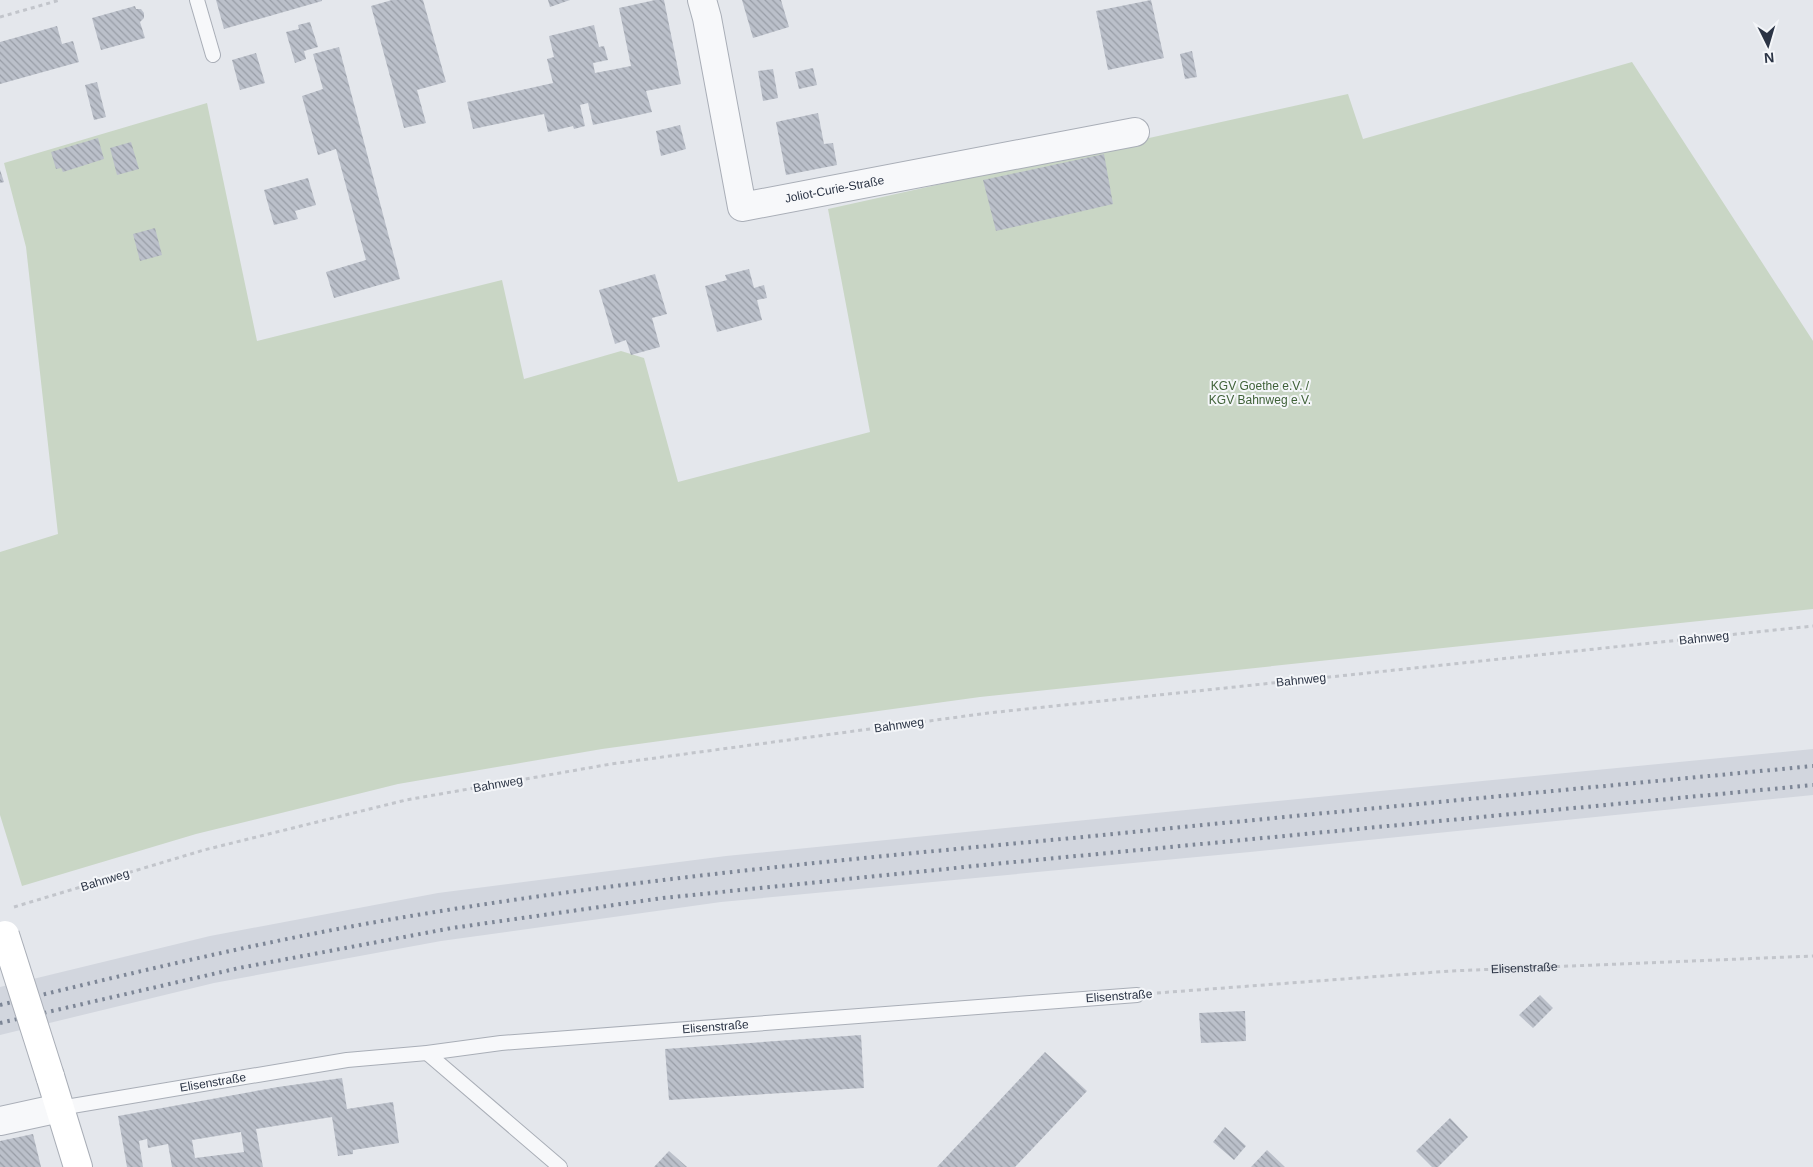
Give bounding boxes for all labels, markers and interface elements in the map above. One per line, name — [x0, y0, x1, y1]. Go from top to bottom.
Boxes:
north arrow — [1743, 20, 1793, 70]
text: N — [1763, 50, 1775, 66]
street label: Joliot-Curie-Straße — [784, 173, 886, 206]
park label: KGV Goethe e.V. / KGV Bahnweg e.V. — [1209, 379, 1311, 407]
street label: Bahnweg — [1678, 628, 1730, 648]
street label: Bahnweg — [1275, 670, 1327, 690]
street label: Bahnweg — [873, 715, 925, 735]
street label: Bahnweg — [472, 773, 524, 795]
street label: Bahnweg — [79, 866, 131, 894]
street label: Elisenstraße — [1490, 960, 1558, 976]
street label: Elisenstraße — [1085, 987, 1153, 1005]
street label: Elisenstraße — [682, 1017, 750, 1036]
street label: Elisenstraße — [179, 1070, 247, 1095]

